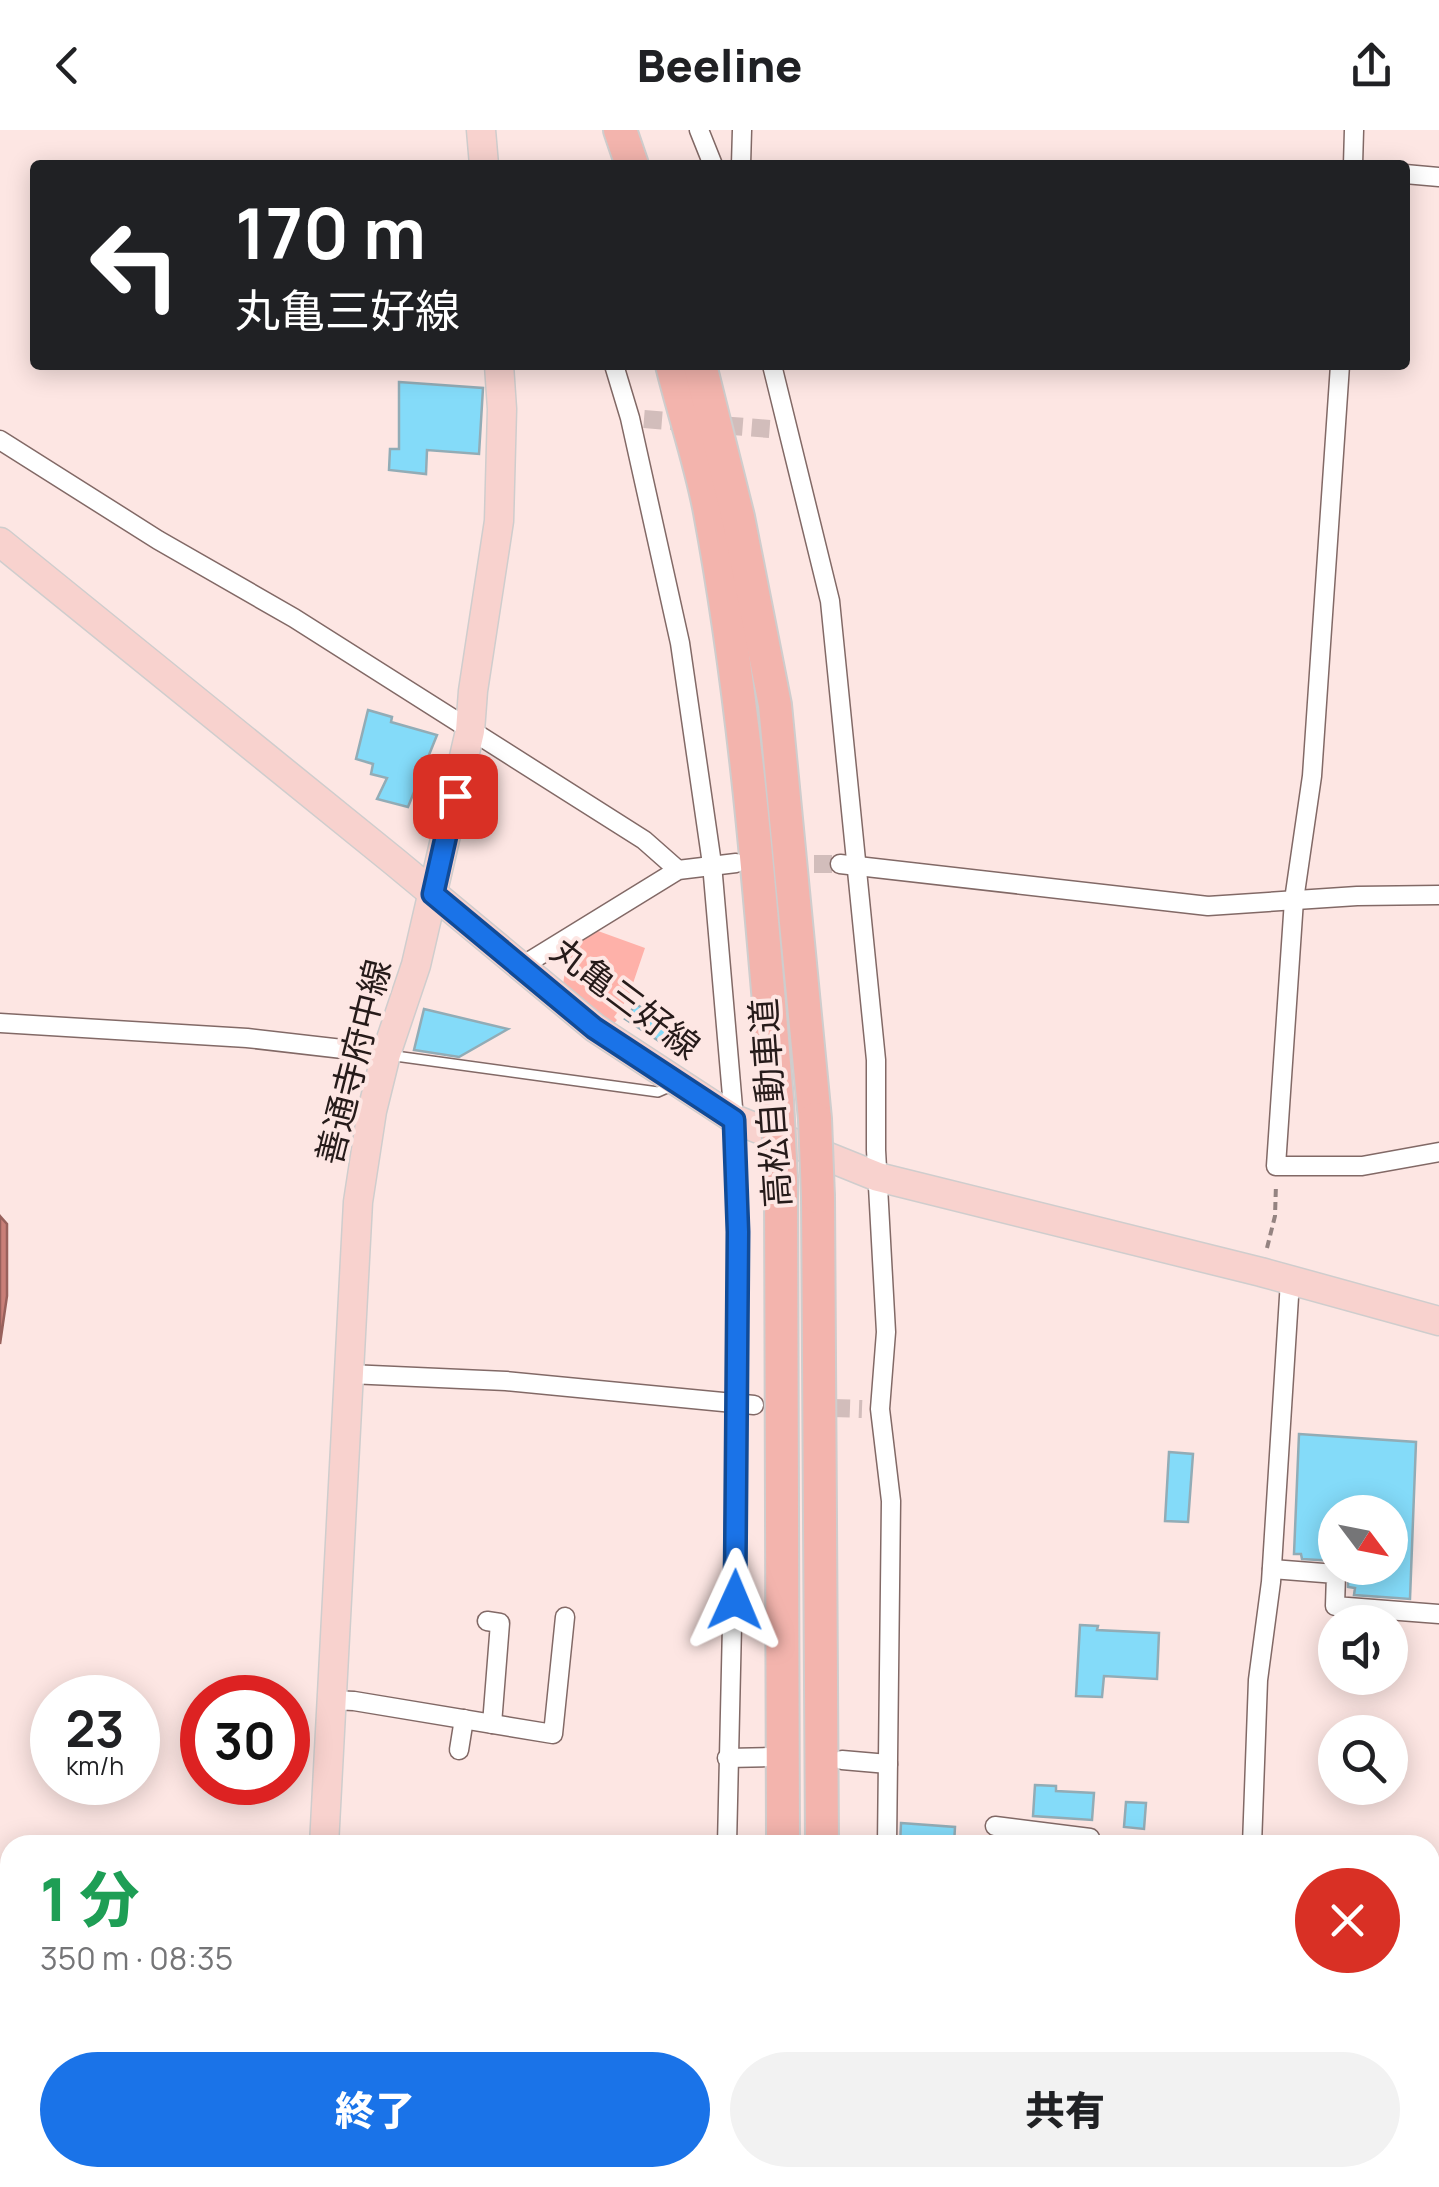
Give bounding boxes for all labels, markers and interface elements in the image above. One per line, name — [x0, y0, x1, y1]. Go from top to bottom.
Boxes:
text: Beeline — [637, 34, 802, 96]
icon: back — [40, 38, 95, 93]
icon: share — [1344, 38, 1399, 93]
text: 170 m — [235, 184, 426, 280]
icon: left — [70, 200, 200, 330]
text: 丸亀三好線 — [235, 279, 460, 341]
pin — [413, 754, 498, 839]
icon: arrive — [428, 769, 483, 824]
street label: 丸亀三好線 — [542, 926, 710, 1070]
street label: 善通寺府中線 — [304, 954, 402, 1170]
street label: 高松自動車道 — [739, 997, 801, 1209]
north arrow — [1318, 1495, 1408, 1585]
map controls — [1318, 1495, 1408, 1805]
position arrow — [683, 1548, 787, 1652]
button: sound — [1318, 1605, 1408, 1695]
speed limit sign: 30 — [180, 1675, 310, 1805]
text: 23 — [66, 1694, 124, 1762]
button: search — [1318, 1715, 1408, 1805]
text: km/h — [66, 1748, 124, 1783]
text: 1 分 — [40, 1857, 139, 1939]
button: close — [1295, 1868, 1400, 1973]
text: 350 m · 08:35 — [40, 1936, 233, 1980]
button: 終了 — [40, 2052, 710, 2167]
button: 共有 — [730, 2052, 1400, 2167]

